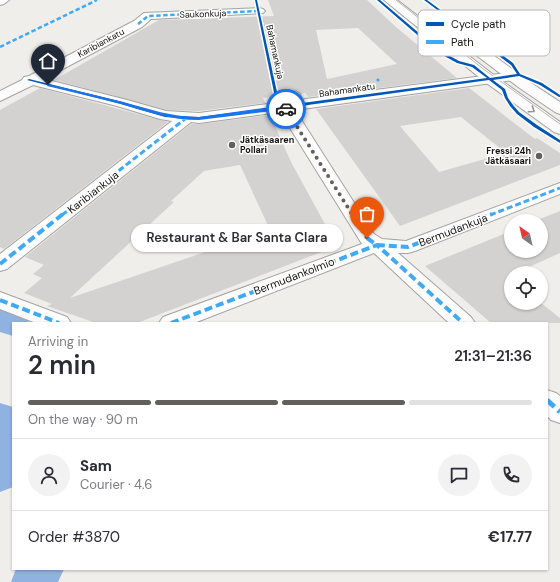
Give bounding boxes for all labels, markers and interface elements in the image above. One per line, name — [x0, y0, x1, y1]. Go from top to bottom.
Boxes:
street label: Saukonkuja — [179, 7, 227, 21]
legend — [418, 10, 550, 56]
text: Cycle path — [451, 17, 506, 31]
street label: Bahamankuja — [263, 24, 287, 80]
street label: Karibiankatu — [76, 26, 126, 60]
text: Path — [451, 35, 474, 49]
pin — [31, 44, 65, 85]
icon: home — [37, 50, 59, 72]
street label: Bahamankatu — [318, 80, 376, 100]
courier — [266, 89, 306, 129]
icon: car — [275, 98, 297, 120]
one-way arrow — [528, 105, 535, 113]
place label: Jätkäsaaren Pollari — [240, 134, 294, 156]
marker: Jätkäsaaren Pollari — [227, 140, 237, 150]
place label: Fressi 24h Jätkäsaari — [485, 145, 531, 167]
marker: Fressi 24h Jätkäsaari — [534, 151, 544, 161]
street label: Karibiankuja — [65, 168, 121, 216]
pin — [350, 197, 384, 238]
icon: bag — [356, 203, 378, 225]
street label: Bermudankuja — [417, 210, 489, 250]
north arrow — [504, 214, 548, 258]
map controls — [504, 214, 548, 310]
callout: Restaurant & Bar Santa Clara — [131, 224, 343, 252]
text: Restaurant & Bar Santa Clara — [146, 229, 328, 246]
street label: Bermudankolmio — [252, 254, 336, 298]
button: locate — [504, 266, 548, 310]
text: Arriving in — [28, 333, 88, 350]
text: 21:31–21:36 — [454, 346, 532, 366]
text: 2 min — [28, 348, 96, 382]
text: On the way · 90 m — [28, 411, 138, 428]
button: person — [28, 454, 70, 496]
button: chat — [438, 454, 480, 496]
button: phone — [490, 454, 532, 496]
text: Sam — [80, 456, 112, 476]
text: Courier · 4.6 — [80, 476, 152, 493]
text: Order #3870 — [28, 527, 120, 547]
text: €17.77 — [488, 527, 532, 547]

